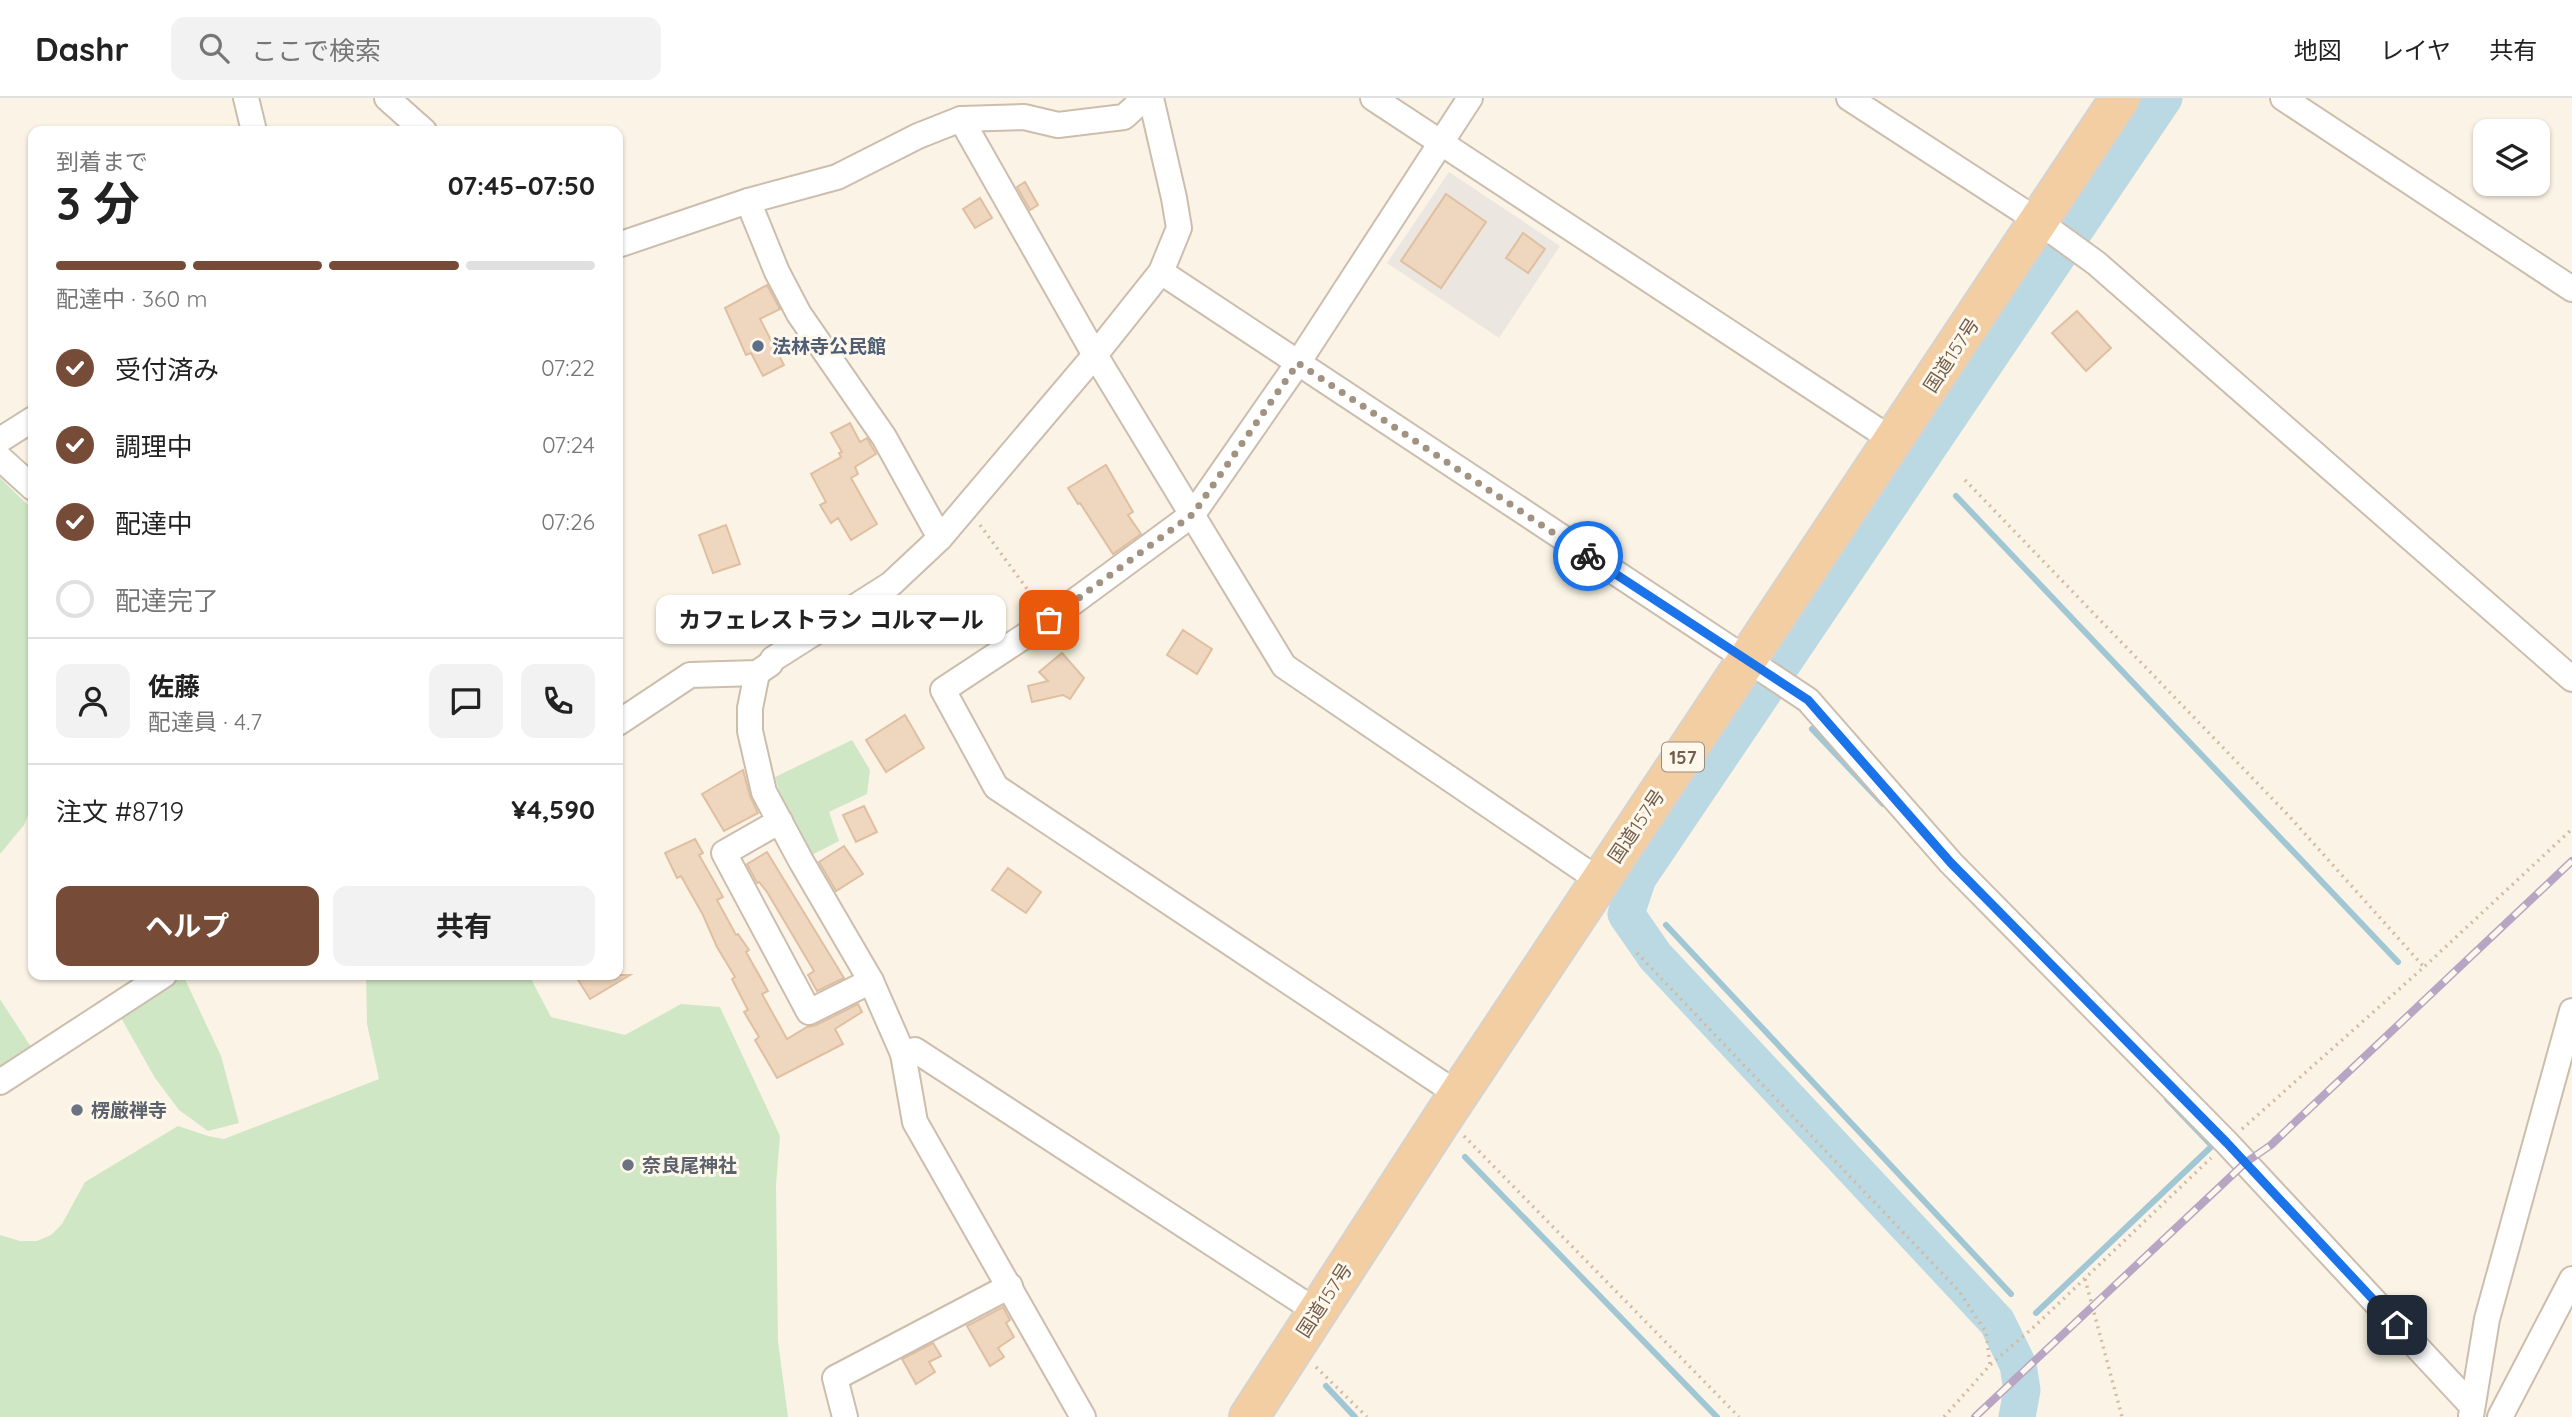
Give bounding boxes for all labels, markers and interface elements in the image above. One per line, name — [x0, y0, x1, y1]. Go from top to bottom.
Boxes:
search box — [171, 17, 661, 80]
text: Dashr — [35, 28, 129, 69]
icon: search — [195, 29, 233, 67]
text: ここで検索 — [251, 34, 381, 67]
text: 地図 — [2294, 35, 2342, 65]
text: レイヤ — [2380, 35, 2451, 65]
text: 共有 — [2489, 35, 2537, 65]
map controls — [2473, 119, 2550, 196]
button: layers — [2473, 119, 2550, 196]
text: 到着まで — [56, 147, 148, 176]
text: 07:45–07:50 — [448, 169, 595, 202]
text: 3 分 — [56, 174, 140, 232]
text: 配達中 · 360 m — [56, 284, 207, 313]
street label: 国道157号 — [1918, 313, 1984, 397]
place label: 法林寺公民館 — [772, 334, 886, 358]
marker: 法林寺公民館 — [750, 338, 766, 354]
icon: check — [56, 349, 94, 387]
text: 受付済み — [115, 353, 219, 386]
text: 07:22 — [541, 353, 595, 382]
icon: check — [56, 426, 94, 464]
text: 調理中 — [115, 430, 193, 463]
text: 07:24 — [542, 430, 595, 459]
icon: check — [56, 503, 94, 541]
text: 配達中 — [115, 507, 193, 540]
text: 07:26 — [541, 507, 595, 536]
courier — [1553, 521, 1623, 591]
icon: bike — [1569, 537, 1607, 575]
text: 配達完了 — [115, 584, 219, 617]
pin — [1019, 590, 1079, 650]
callout: カフェレストラン コルマール — [657, 596, 1007, 644]
icon: bag — [1030, 601, 1068, 639]
text: カフェレストラン コルマール — [678, 605, 984, 634]
button: person — [56, 664, 130, 738]
button: chat — [429, 664, 503, 738]
button: phone — [521, 664, 595, 738]
text: 佐藤 — [148, 670, 200, 703]
text: 配達員 · 4.7 — [148, 707, 262, 736]
road number: 157 — [1662, 742, 1704, 772]
street label: 国道157号 — [1603, 784, 1669, 868]
text: ¥4,590 — [511, 793, 595, 826]
text: 注文 #8719 — [56, 795, 184, 828]
button: ヘルプ — [56, 886, 319, 966]
button: 共有 — [333, 886, 595, 966]
place label: 楞厳禅寺 — [91, 1098, 167, 1122]
marker: 楞厳禅寺 — [69, 1102, 85, 1118]
place label: 奈良尾神社 — [642, 1153, 737, 1177]
marker: 奈良尾神社 — [620, 1157, 636, 1173]
street label: 国道157号 — [1291, 1258, 1357, 1342]
pin — [2367, 1295, 2427, 1355]
icon: home — [2378, 1306, 2416, 1344]

